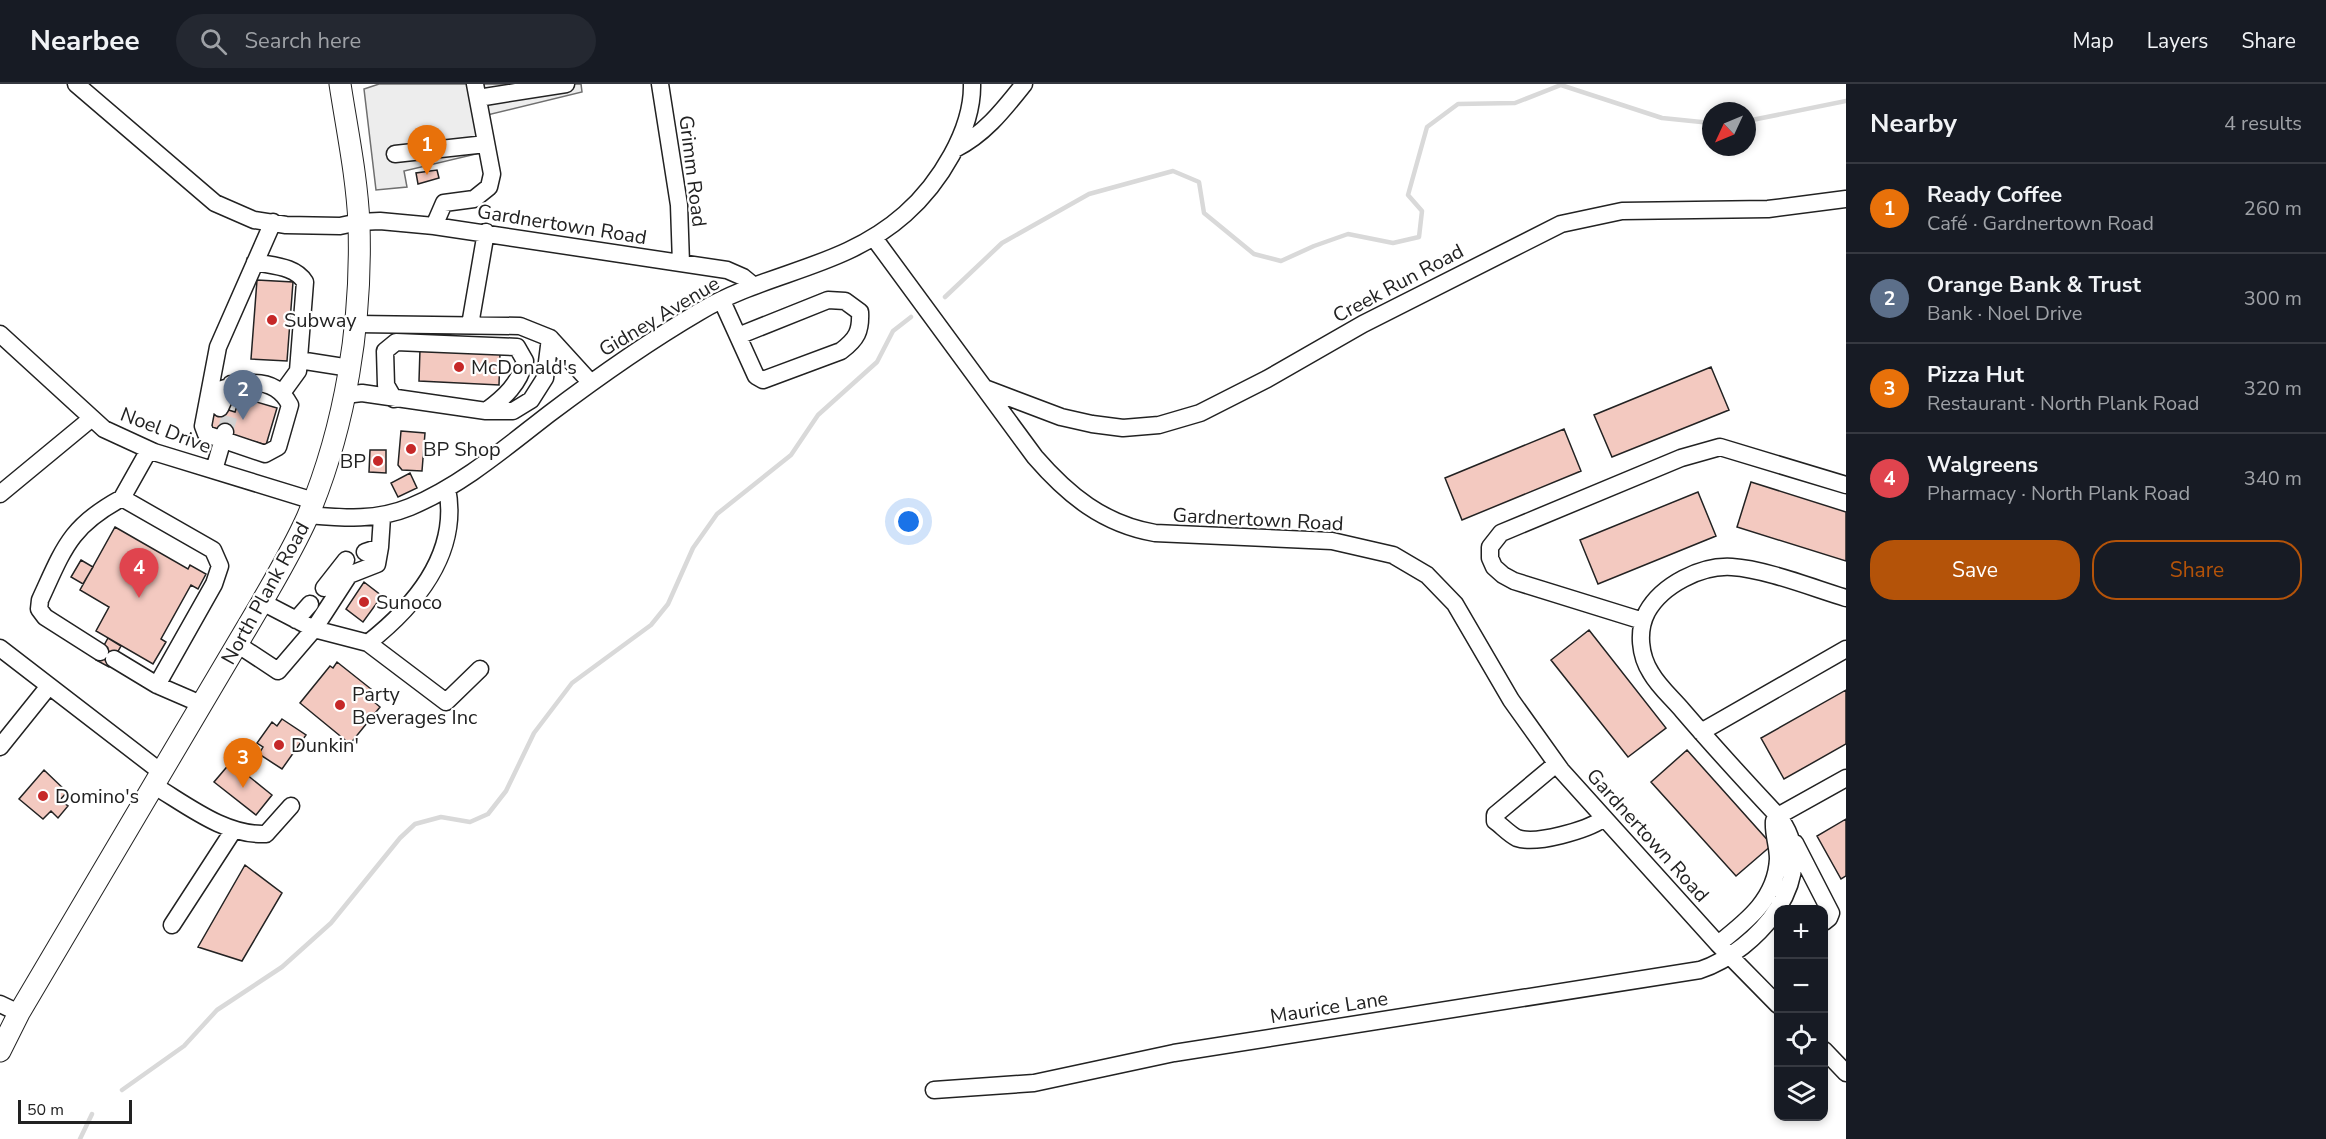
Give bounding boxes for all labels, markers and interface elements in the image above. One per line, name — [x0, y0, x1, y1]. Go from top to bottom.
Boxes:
search box — [176, 14, 596, 68]
text: Nearbee — [30, 22, 140, 60]
icon: search — [197, 25, 230, 58]
text: Search here — [245, 26, 361, 56]
text: Map — [2072, 27, 2114, 55]
text: Layers — [2147, 27, 2208, 55]
text: Share — [2241, 27, 2296, 55]
north arrow — [1702, 102, 1756, 156]
text: Nearby — [1870, 106, 1957, 141]
text: 4 results — [2224, 110, 2302, 137]
street label: Grimm Road — [672, 114, 713, 228]
pin: 1 — [408, 126, 446, 175]
text: Ready Coffee — [1927, 180, 2062, 210]
text: 1 — [1884, 195, 1896, 222]
text: 260 m — [2244, 195, 2302, 222]
street label: Gardnertown Road — [475, 198, 649, 251]
text: Café · Gardnertown Road — [1927, 210, 2154, 237]
street label: Creek Run Road — [1328, 238, 1468, 329]
street label: Gidney Avenue — [594, 270, 725, 363]
text: Orange Bank & Trust — [1927, 270, 2141, 300]
text: 2 — [1884, 285, 1896, 312]
text: 300 m — [2244, 285, 2302, 312]
text: Bank · Noel Drive — [1927, 300, 2082, 327]
place label: Subway — [284, 307, 357, 334]
marker: Subway — [265, 313, 279, 327]
place label: McDonald's — [471, 354, 577, 381]
marker: McDonald's — [452, 360, 466, 374]
text: Pizza Hut — [1927, 360, 2024, 390]
pin: 2 — [224, 370, 262, 420]
text: 3 — [1884, 375, 1896, 402]
text: 320 m — [2244, 375, 2302, 402]
text: Restaurant · North Plank Road — [1927, 390, 2199, 417]
street label: Noel Drive — [117, 401, 215, 460]
place label: BP Shop — [423, 436, 501, 463]
marker: BP Shop — [404, 442, 418, 456]
place label: BP — [340, 448, 366, 475]
text: Walgreens — [1927, 450, 2038, 480]
marker: BP — [371, 454, 385, 468]
text: 4 — [1884, 465, 1896, 492]
text: 340 m — [2244, 465, 2302, 492]
text: Pharmacy · North Plank Road — [1927, 480, 2190, 507]
street label: Gardnertown Road — [1172, 502, 1344, 537]
your location — [894, 507, 923, 536]
street label: North Plank Road — [215, 517, 316, 669]
button: Save — [1870, 540, 2080, 600]
button: Share — [2092, 540, 2302, 600]
pin: 4 — [120, 548, 158, 598]
place label: Sunoco — [376, 589, 442, 616]
marker: Sunoco — [357, 595, 371, 609]
place label: Party Beverages Inc — [352, 681, 477, 731]
marker: Party Beverages Inc — [333, 698, 347, 712]
place label: Dunkin' — [291, 732, 359, 759]
pin: 3 — [224, 738, 262, 788]
marker: Dunkin' — [272, 738, 286, 752]
street label: Gardnertown Road — [1580, 763, 1715, 908]
place label: Domino's — [55, 783, 139, 810]
marker: Domino's — [36, 789, 50, 803]
map controls — [1774, 905, 1828, 1121]
button: + — [1774, 905, 1828, 959]
button: − — [1774, 959, 1828, 1013]
street label: Maurice Lane — [1268, 985, 1390, 1030]
button: locate — [1774, 1013, 1828, 1067]
button: layers — [1774, 1067, 1828, 1121]
scale bar — [18, 1097, 132, 1124]
text: 50 m — [27, 1099, 64, 1121]

